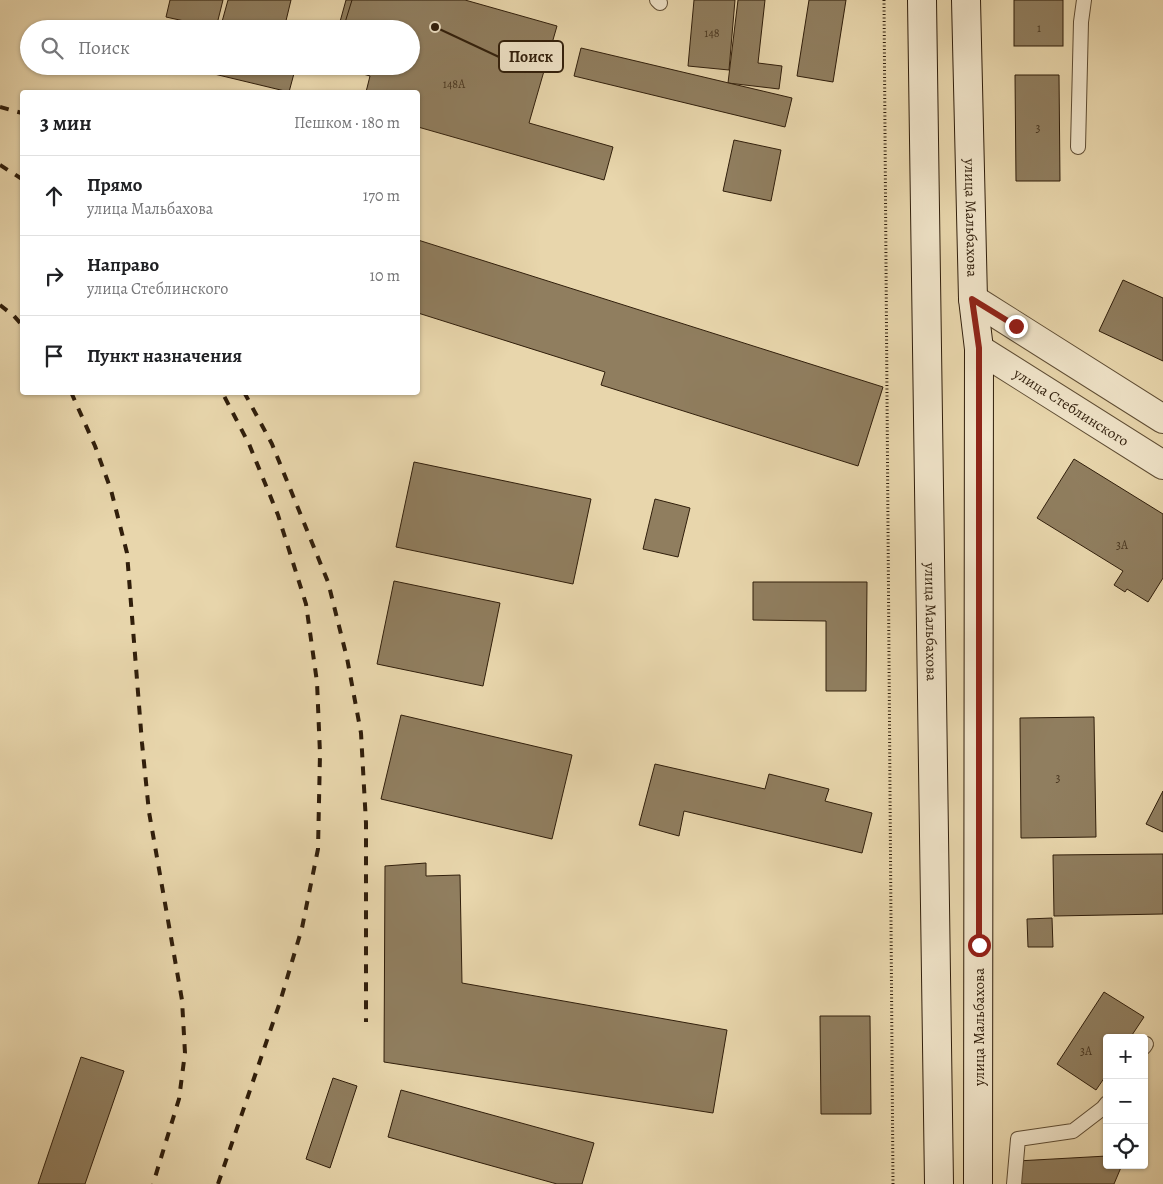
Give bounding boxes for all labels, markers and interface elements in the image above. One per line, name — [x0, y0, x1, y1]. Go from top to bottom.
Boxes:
search box — [20, 20, 420, 75]
house number: 1 — [1037, 20, 1041, 36]
house number: 148 — [704, 25, 720, 41]
icon: search — [38, 34, 66, 62]
text: Поиск — [78, 35, 130, 61]
callout: Поиск — [499, 41, 563, 72]
text: Поиск — [509, 46, 554, 68]
house number: 148А — [443, 76, 466, 92]
text: 3 мин — [40, 109, 92, 137]
text: Пешком · 180 m — [294, 112, 400, 134]
house number: 3 — [1036, 120, 1041, 136]
street label: улица Мальбахова — [960, 158, 982, 277]
text: Прямо — [87, 172, 142, 198]
icon: ahead — [40, 182, 68, 210]
text: 170 m — [363, 185, 400, 207]
text: улица Мальбахова — [87, 198, 213, 220]
text: Направо — [87, 252, 159, 278]
icon: right — [40, 262, 68, 290]
text: 10 m — [370, 265, 400, 287]
text: улица Стеблинского — [87, 278, 228, 300]
route end — [1005, 315, 1028, 338]
icon: arrive — [40, 342, 68, 370]
text: Пункт назначения — [87, 343, 242, 369]
street label: улица Стеблинского — [1009, 363, 1133, 451]
house number: 3А — [1116, 537, 1129, 553]
street label: улица Мальбахова — [920, 562, 942, 681]
house number: 3 — [1056, 770, 1061, 786]
route start — [968, 934, 991, 957]
street label: улица Мальбахова — [969, 968, 989, 1087]
map controls — [1103, 1034, 1148, 1169]
button: + — [1103, 1034, 1148, 1079]
house number: 3А — [1080, 1043, 1093, 1059]
button: − — [1103, 1079, 1148, 1124]
button: locate — [1103, 1124, 1148, 1169]

